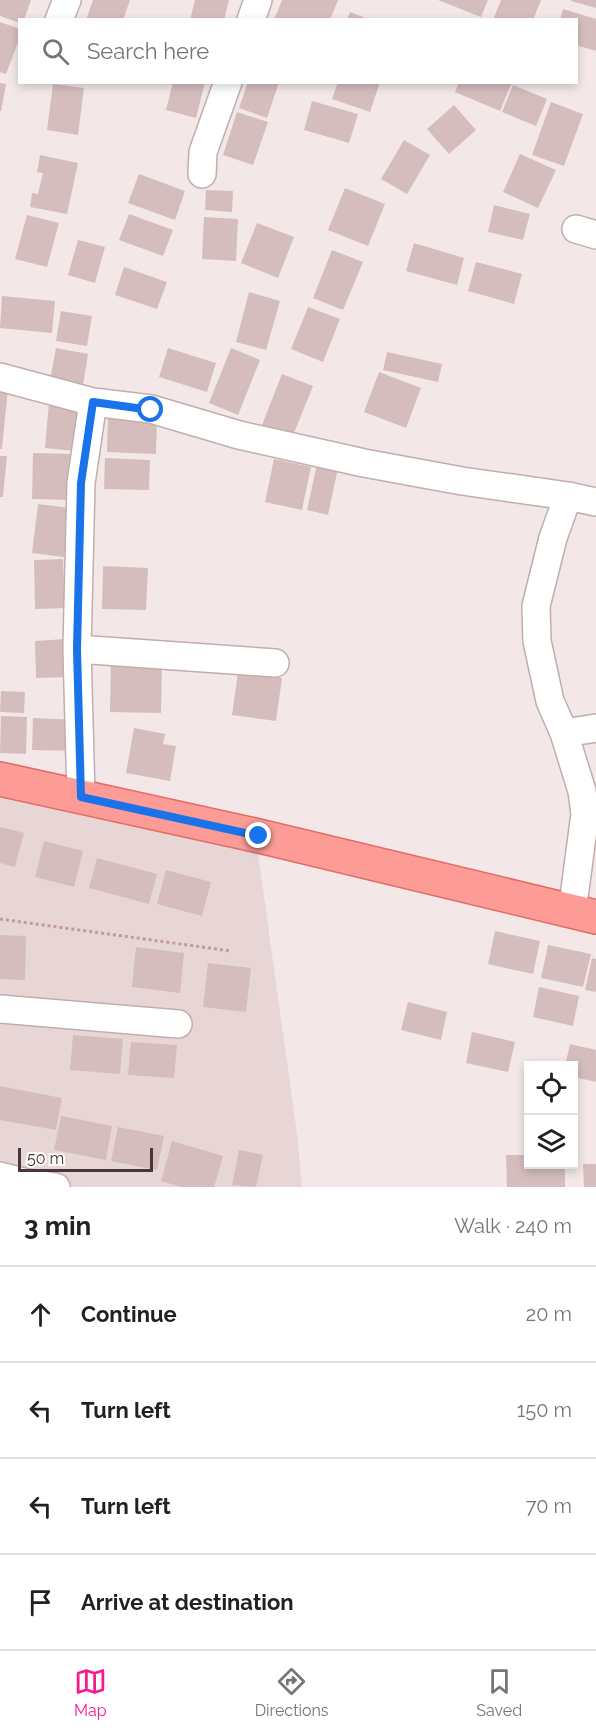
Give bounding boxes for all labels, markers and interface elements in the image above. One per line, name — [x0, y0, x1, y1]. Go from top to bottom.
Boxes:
search box — [18, 18, 578, 84]
icon: search — [39, 35, 72, 68]
text: Search here — [87, 38, 209, 64]
route start — [137, 396, 163, 422]
route end — [245, 822, 271, 848]
map controls — [524, 1061, 578, 1169]
button: locate — [524, 1061, 578, 1115]
button: layers — [524, 1115, 578, 1169]
scale bar — [18, 1145, 153, 1172]
text: 50 m — [27, 1149, 64, 1168]
text: 3 min — [24, 1211, 91, 1241]
text: Walk · 240 m — [454, 1214, 572, 1238]
icon: ahead — [24, 1298, 57, 1331]
text: Continue — [81, 1301, 177, 1327]
text: 20 m — [526, 1302, 572, 1326]
icon: left — [24, 1394, 57, 1427]
text: Turn left — [81, 1397, 171, 1423]
text: 150 m — [517, 1398, 572, 1422]
icon: left — [24, 1490, 57, 1523]
text: Turn left — [81, 1493, 171, 1519]
text: 70 m — [526, 1494, 572, 1518]
icon: arrive — [24, 1586, 57, 1619]
text: Arrive at destination — [81, 1589, 294, 1615]
tab: Map — [74, 1665, 107, 1720]
tab: Directions — [255, 1665, 329, 1720]
tab: Saved — [476, 1665, 522, 1720]

